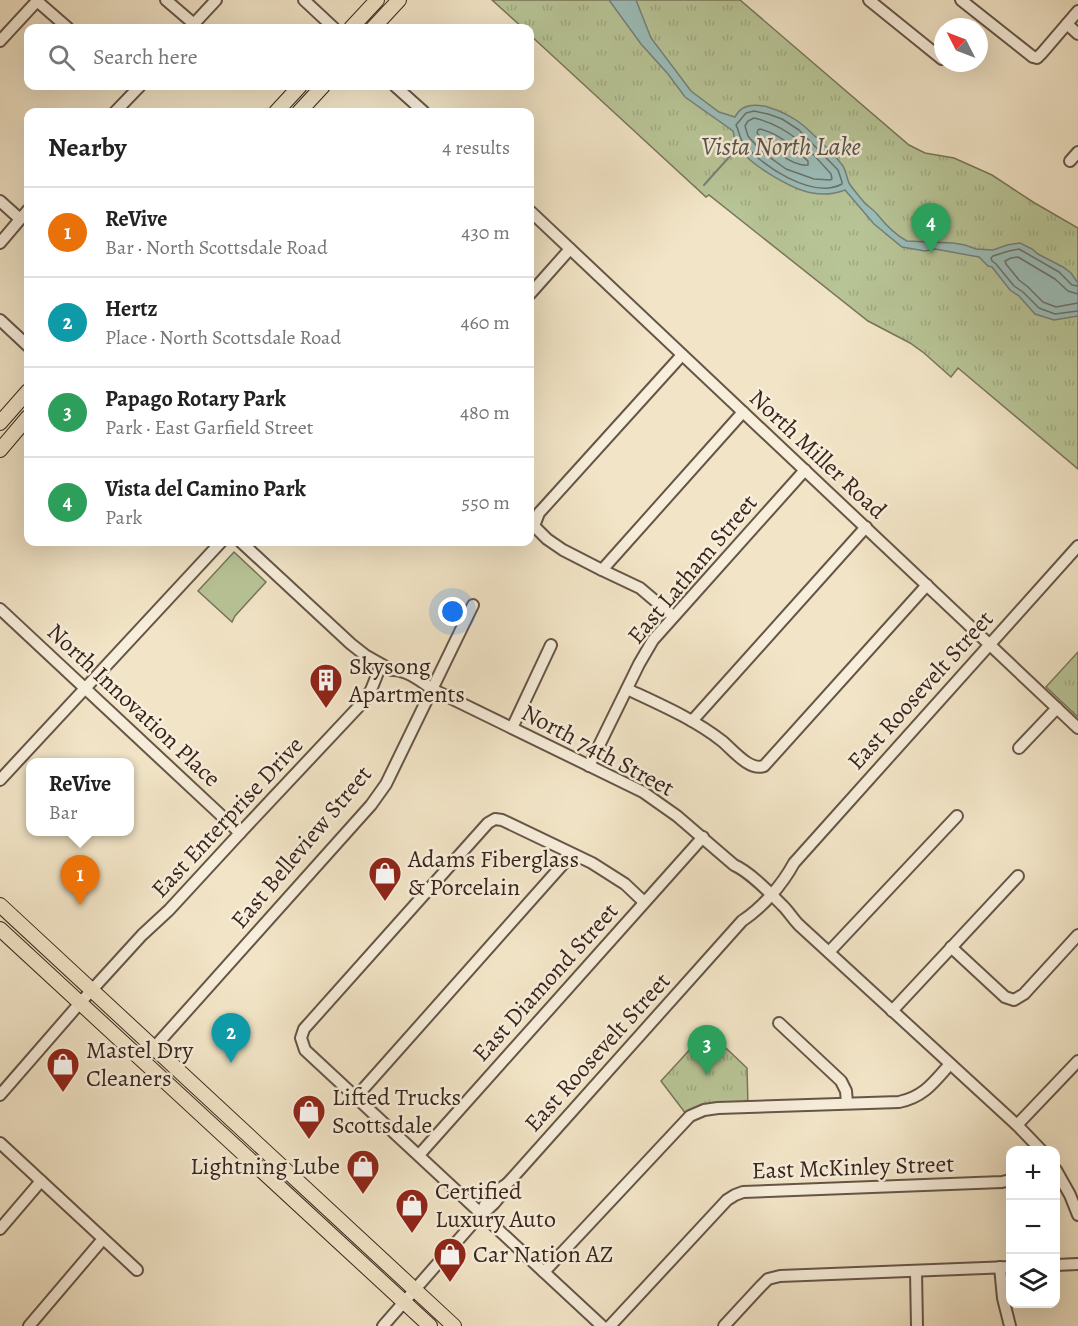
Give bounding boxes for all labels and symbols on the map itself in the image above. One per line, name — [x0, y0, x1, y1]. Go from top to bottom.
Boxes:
north arrow — [934, 18, 988, 72]
water label: Vista North Lake — [701, 129, 861, 164]
pin: 4 — [912, 204, 950, 253]
street label: North Miller Road — [742, 382, 894, 526]
street label: East Latham Street — [620, 487, 764, 651]
your location — [438, 597, 467, 626]
street label: East Roosevelt Street — [840, 603, 1000, 777]
street label: North Innovation Place — [40, 616, 228, 794]
place label: Skysong Apartments — [348, 650, 465, 710]
building icon: Skysong Apartments — [308, 662, 344, 709]
street label: North 74th Street — [516, 696, 680, 804]
street label: East Enterprise Drive — [144, 730, 310, 904]
street label: East Belleview Street — [223, 759, 379, 935]
place label: Adams Fiberglass & Porcelain — [407, 843, 579, 903]
shop icon: Adams Fiberglass & Porcelain — [367, 855, 403, 902]
pin: 1 — [60, 856, 100, 905]
street label: East Diamond Street — [465, 896, 625, 1068]
street label: East Roosevelt Street — [517, 965, 677, 1139]
pin: 2 — [212, 1014, 250, 1063]
pin: 3 — [688, 1026, 726, 1075]
place label: Mastel Dry Cleaners — [86, 1034, 194, 1094]
shop icon: Mastel Dry Cleaners — [45, 1046, 81, 1093]
place label: Lifted Trucks Scottsdale — [332, 1081, 461, 1141]
shop icon: Lifted Trucks Scottsdale — [291, 1093, 327, 1140]
street label: East McKinley Street — [751, 1147, 955, 1187]
shop icon: Lightning Lube — [345, 1148, 381, 1195]
place label: Lightning Lube — [190, 1150, 340, 1182]
place label: Certified Luxury Auto — [435, 1175, 556, 1235]
shop icon: Certified Luxury Auto — [394, 1187, 430, 1234]
shop icon: Car Nation AZ — [432, 1236, 468, 1283]
place label: Car Nation AZ — [473, 1238, 613, 1270]

